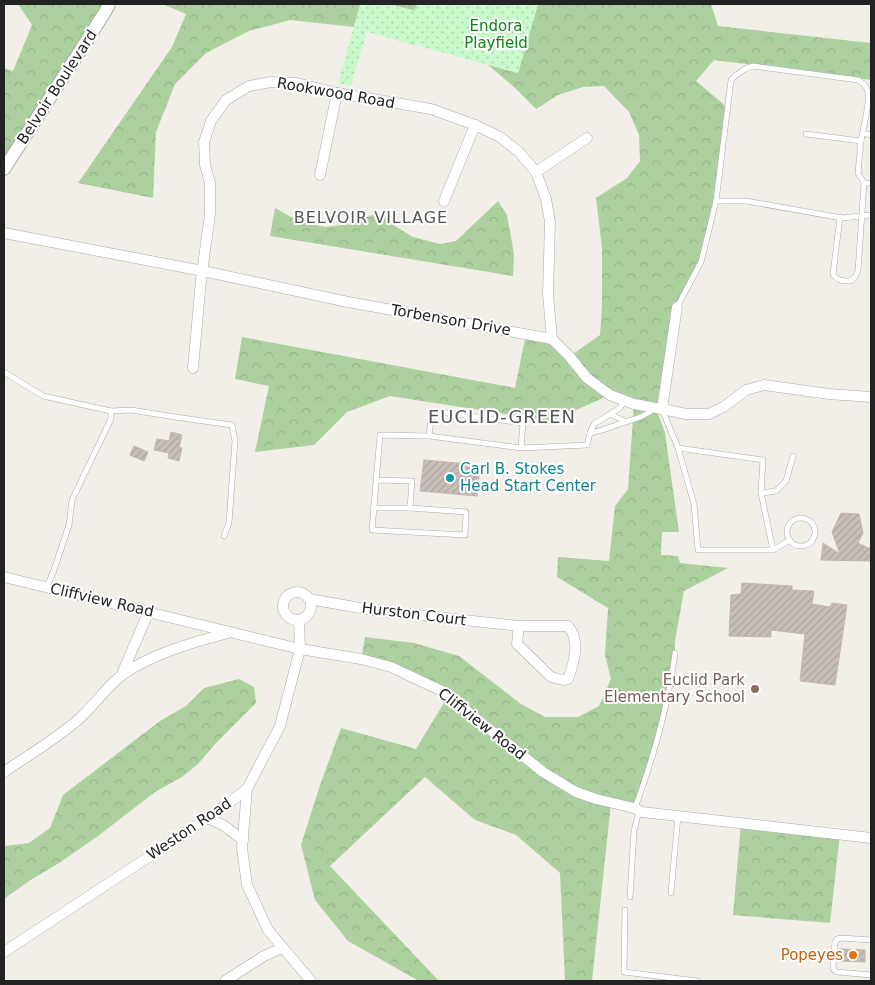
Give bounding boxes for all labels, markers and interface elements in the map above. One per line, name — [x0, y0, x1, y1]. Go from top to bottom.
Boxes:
park label: Endora Playfield — [464, 17, 528, 52]
street label: Belvoir Boulevard — [13, 26, 101, 148]
street label: Rookwood Road — [276, 74, 396, 112]
district label: BELVOIR VILLAGE — [294, 208, 448, 227]
street label: Torbenson Drive — [389, 300, 512, 339]
district label: EUCLID-GREEN — [428, 406, 576, 427]
place label: Carl B. Stokes Head Start Center — [460, 460, 597, 495]
marker: Carl B. Stokes Head Start Center — [444, 472, 456, 484]
street label: Cliffview Road — [48, 579, 156, 621]
street label: Hurston Court — [361, 599, 467, 629]
place label: Euclid Park Elementary School — [604, 671, 745, 706]
marker: Euclid Park Elementary School — [749, 683, 761, 695]
street label: Cliffview Road — [435, 684, 529, 764]
street label: Weston Road — [143, 794, 235, 864]
place label: Popeyes — [781, 946, 843, 964]
marker: Popeyes — [847, 949, 859, 961]

